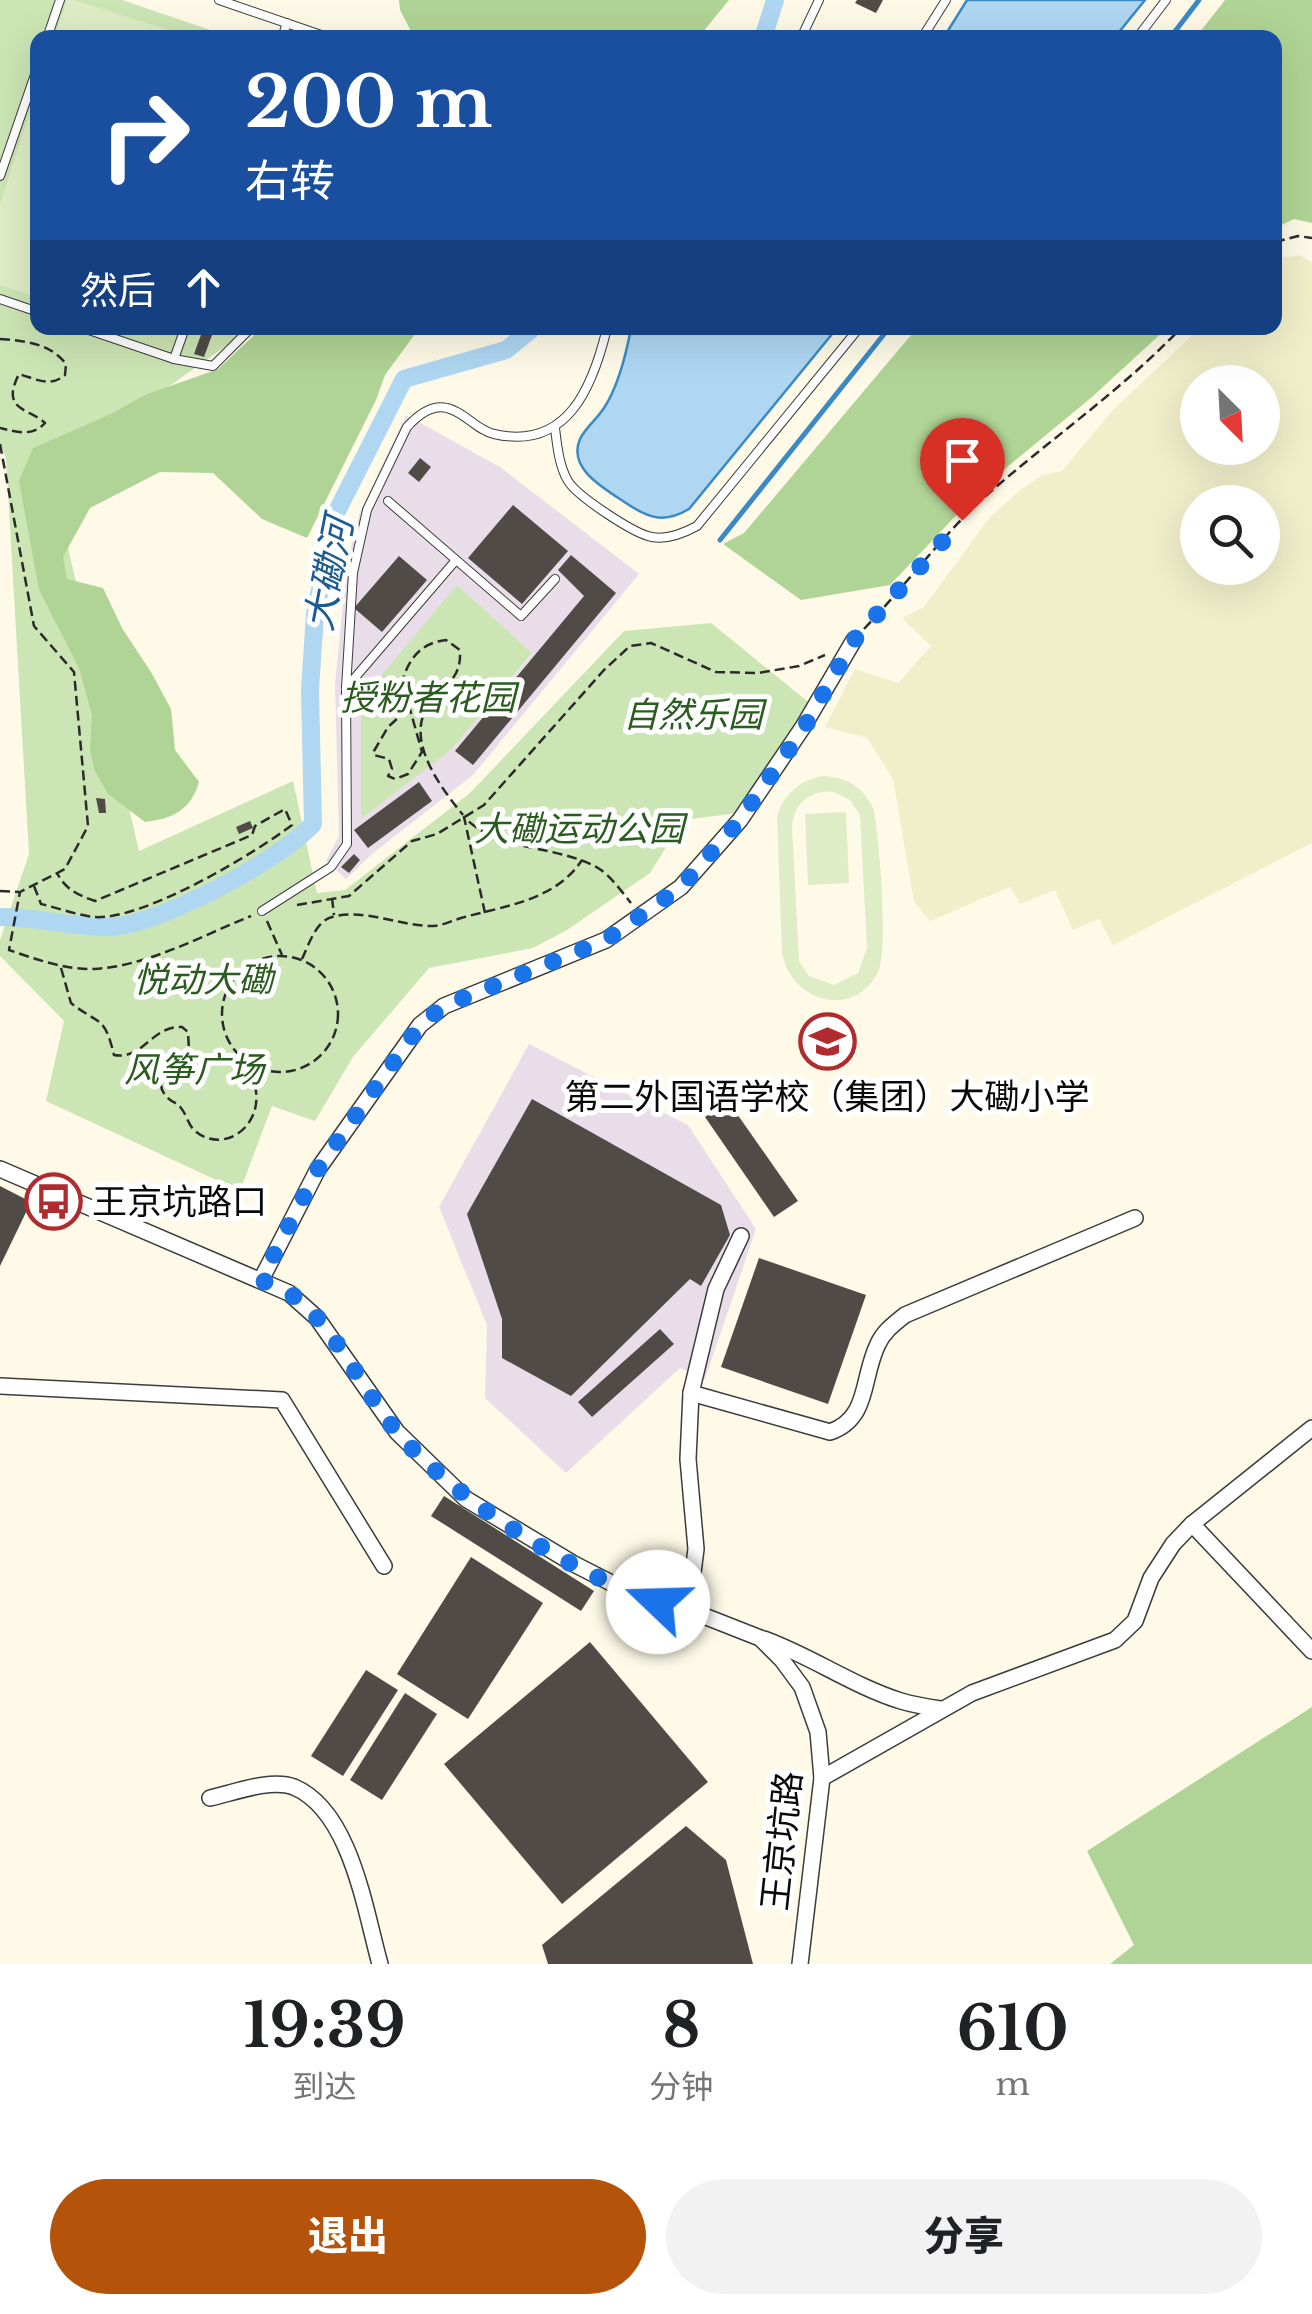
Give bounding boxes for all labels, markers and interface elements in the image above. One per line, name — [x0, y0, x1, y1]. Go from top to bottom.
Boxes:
text: 200 m — [245, 59, 492, 146]
icon: right — [80, 70, 210, 200]
text: 右转 — [245, 153, 335, 209]
icon: ahead — [176, 260, 231, 315]
text: 然后 — [80, 267, 156, 314]
north arrow — [1180, 365, 1280, 465]
map controls — [1180, 365, 1280, 585]
pin — [920, 418, 1005, 521]
icon: arrive — [935, 433, 990, 488]
button: search — [1180, 485, 1280, 585]
water label: 大磡河 — [295, 507, 364, 634]
park label: 授粉者花园 — [340, 676, 520, 719]
park label: 自然乐园 — [623, 693, 768, 736]
park label: 大磡运动公园 — [474, 807, 689, 850]
park label: 悦动大磡 — [133, 958, 277, 1001]
school or university icon: 第二外国语学校（集团）大磡小学 — [797, 1011, 857, 1071]
park label: 风筝广场 — [124, 1048, 267, 1091]
place label: 第二外国语学校（集团）大磡小学 — [564, 1075, 1090, 1118]
bus stop icon: 王京坑路口 — [23, 1172, 83, 1232]
place label: 王京坑路口 — [92, 1180, 267, 1223]
position arrow — [606, 1550, 710, 1654]
street label: 王京坑路 — [753, 1769, 810, 1913]
text: 19:39 — [243, 1989, 406, 2063]
text: 8 — [662, 1989, 700, 2063]
text: 610 — [957, 1992, 1069, 2066]
text: m — [995, 2064, 1030, 2104]
text: 到达 — [293, 2067, 357, 2107]
text: 分钟 — [649, 2067, 713, 2107]
button: 退出 — [50, 2179, 646, 2294]
button: 分享 — [666, 2179, 1262, 2294]

